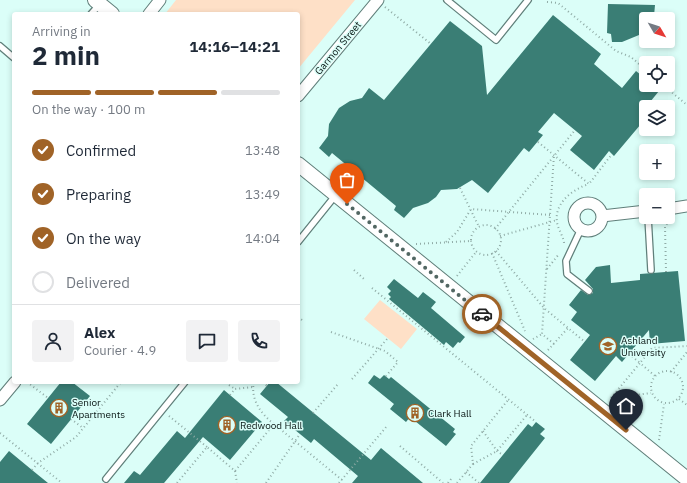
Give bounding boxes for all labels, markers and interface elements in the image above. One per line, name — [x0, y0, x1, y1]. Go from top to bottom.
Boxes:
north arrow — [639, 12, 675, 48]
map controls — [639, 12, 675, 224]
street label: Garmon Street — [312, 18, 364, 77]
text: Arriving in — [32, 23, 91, 40]
text: 14:16–14:21 — [189, 37, 280, 56]
text: 2 min — [32, 38, 100, 72]
button: locate — [639, 56, 675, 92]
button: layers — [639, 100, 675, 136]
text: On the way · 100 m — [32, 101, 145, 118]
icon: check — [32, 139, 54, 161]
text: Confirmed — [66, 141, 136, 160]
text: 13:48 — [245, 142, 280, 159]
button: + — [639, 144, 675, 180]
pin — [330, 163, 364, 204]
icon: bag — [336, 169, 358, 191]
icon: check — [32, 183, 54, 205]
text: Preparing — [66, 185, 131, 204]
text: 13:49 — [245, 186, 280, 203]
button: − — [639, 188, 675, 224]
icon: check — [32, 227, 54, 249]
text: On the way — [66, 229, 141, 248]
text: 14:04 — [245, 230, 280, 247]
text: Delivered — [66, 273, 130, 292]
courier — [462, 294, 502, 334]
icon: car — [471, 303, 493, 325]
button: person — [32, 320, 74, 362]
button: chat — [186, 320, 228, 362]
button: phone — [238, 320, 280, 362]
text: Alex — [84, 323, 115, 342]
place label: Ashland University — [621, 334, 666, 359]
school or university icon: Ashland University — [598, 336, 618, 356]
text: Courier · 4.9 — [84, 342, 156, 359]
pin — [609, 389, 643, 430]
icon: home — [615, 395, 637, 417]
place label: Senior Apartments — [72, 396, 125, 421]
building icon: Senior Apartments — [49, 398, 69, 418]
building icon: Clark Hall — [405, 403, 425, 423]
place label: Clark Hall — [428, 407, 472, 420]
building icon: Redwood Hall — [217, 415, 237, 435]
place label: Redwood Hall — [240, 419, 303, 432]

